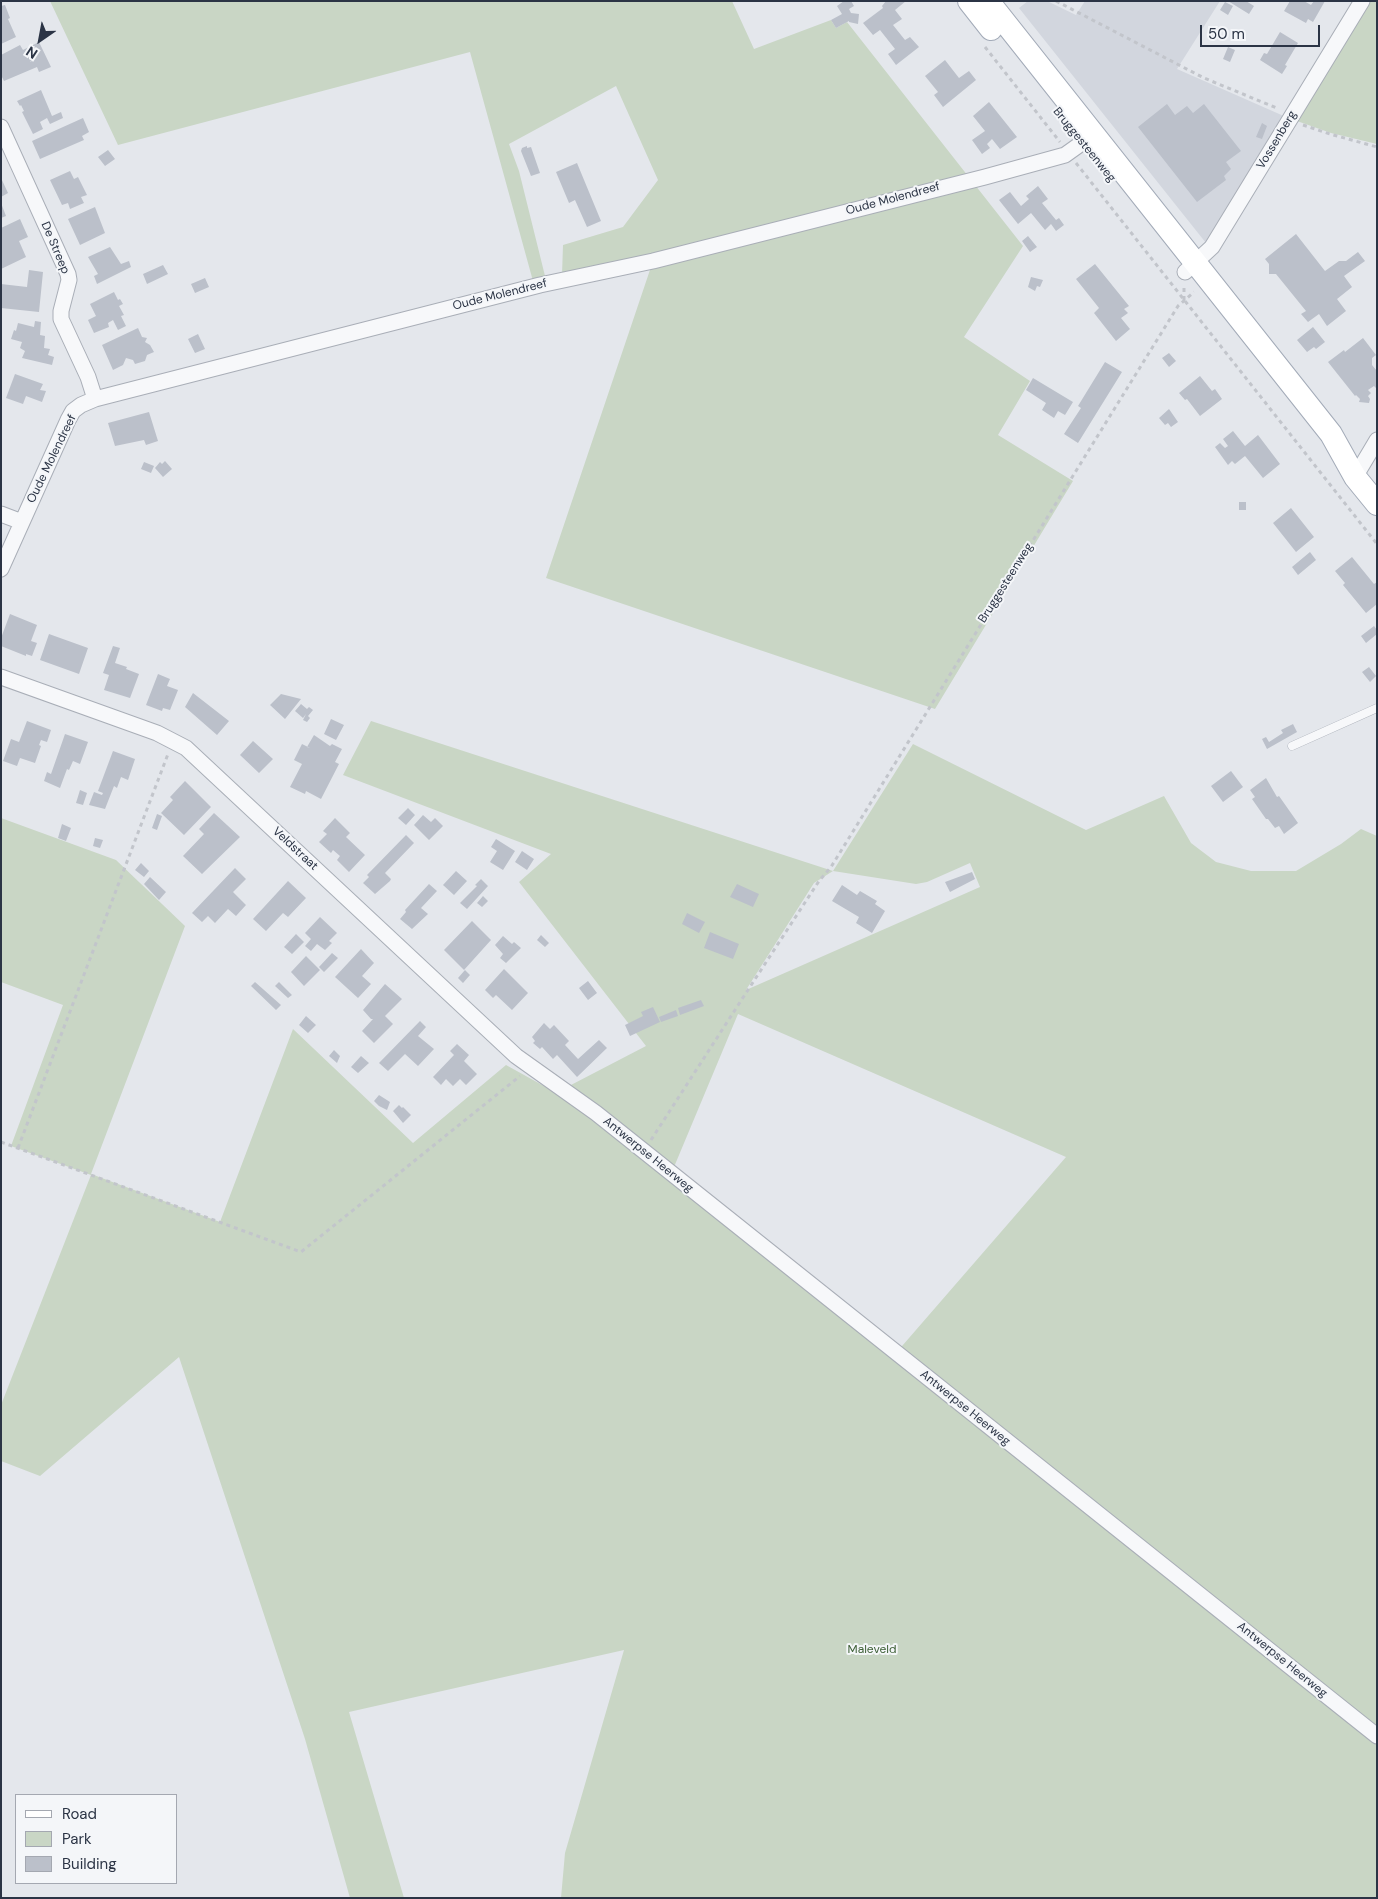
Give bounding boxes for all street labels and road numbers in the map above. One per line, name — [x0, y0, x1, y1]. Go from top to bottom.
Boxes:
street label: Bruggesteenweg — [1050, 105, 1118, 185]
street label: Vossenberg — [1254, 108, 1300, 172]
street label: Oude Molendreef — [844, 180, 942, 218]
street label: De Streep — [38, 220, 72, 276]
street label: Oude Molendreef — [451, 276, 549, 314]
street label: Oude Molendreef — [24, 412, 80, 506]
street label: Bruggesteenweg — [976, 540, 1036, 626]
street label: Veldstraat — [269, 824, 321, 874]
street label: Antwerpse Heerweg — [600, 1114, 696, 1196]
street label: Antwerpse Heerweg — [917, 1367, 1013, 1449]
street label: Antwerpse Heerweg — [1234, 1619, 1330, 1701]

